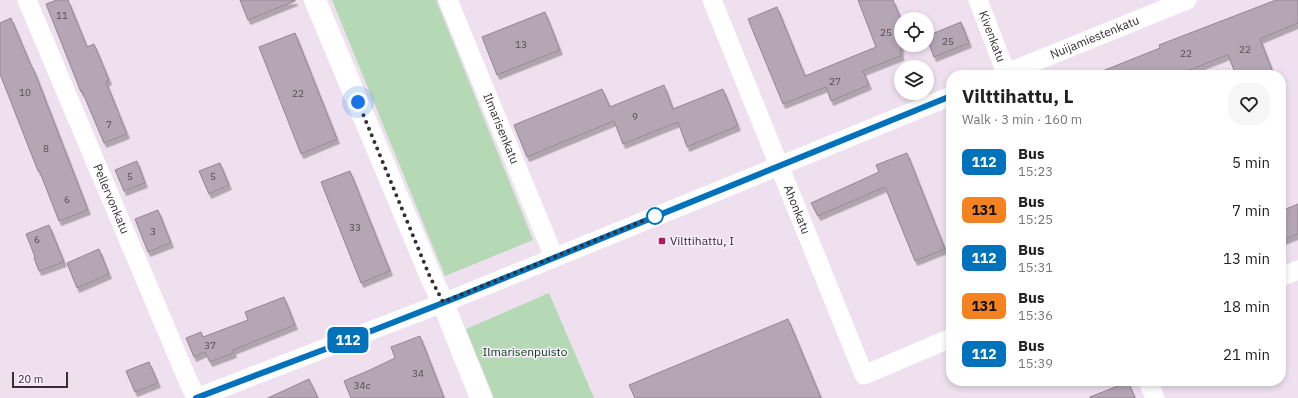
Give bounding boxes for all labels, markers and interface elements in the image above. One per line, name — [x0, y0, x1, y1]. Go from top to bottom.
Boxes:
house number: 11 — [56, 9, 68, 22]
street label: Kivenkatu — [976, 9, 1009, 64]
map controls — [894, 12, 934, 100]
button: locate — [894, 12, 934, 52]
street label: Nuijamiestenkatu — [1048, 12, 1141, 62]
house number: 25 — [880, 26, 892, 39]
house number: 25 — [942, 35, 954, 48]
house number: 13 — [515, 38, 527, 51]
house number: 22 — [1239, 43, 1251, 56]
house number: 22 — [1180, 47, 1192, 60]
button: layers — [894, 60, 934, 100]
house number: 27 — [829, 75, 841, 88]
button: heart — [1228, 83, 1270, 125]
text: Vilttihattu, L — [962, 84, 1074, 108]
house number: 10 — [19, 86, 31, 99]
house number: 22 — [292, 87, 304, 100]
street label: Ilmarisenkatu — [480, 91, 523, 166]
your location — [348, 92, 368, 112]
house number: 9 — [632, 110, 638, 123]
text: Walk · 3 min · 160 m — [962, 111, 1082, 128]
house number: 7 — [106, 118, 112, 131]
house number: 8 — [43, 142, 49, 155]
text: Bus — [1018, 144, 1045, 163]
text: 112 — [971, 153, 997, 171]
text: 5 min — [1232, 153, 1270, 172]
street label: Pellervonkatu — [90, 162, 133, 236]
text: 15:23 — [1018, 163, 1053, 180]
house number: 5 — [127, 170, 133, 183]
house number: 5 — [210, 170, 216, 183]
street label: Ahonkatu — [781, 182, 814, 236]
text: Bus — [1018, 192, 1045, 211]
house number: 6 — [64, 193, 70, 206]
text: 131 — [971, 201, 997, 219]
text: 7 min — [1232, 201, 1270, 220]
unlabelled marker — [646, 207, 664, 225]
text: 15:25 — [1018, 211, 1053, 228]
house number: 33 — [349, 221, 361, 234]
house number: 3 — [150, 225, 156, 238]
house number: 6 — [34, 233, 40, 246]
place label: Vilttihattu, I — [670, 233, 734, 248]
marker: Vilttihattu, I — [657, 236, 667, 246]
text: Bus — [1018, 240, 1045, 259]
text: 112 — [971, 249, 997, 267]
text: 13 min — [1223, 249, 1270, 268]
text: 15:31 — [1018, 259, 1053, 276]
text: Bus — [1018, 288, 1045, 307]
text: 131 — [971, 297, 997, 315]
text: 18 min — [1223, 297, 1270, 316]
text: 15:36 — [1018, 307, 1053, 324]
line badge: 112 — [325, 327, 371, 353]
text: 112 — [335, 331, 361, 349]
text: Bus — [1018, 336, 1045, 355]
house number: 37 — [204, 339, 216, 352]
park label: Ilmarisenpuisto — [482, 344, 568, 359]
text: 112 — [971, 345, 997, 363]
text: 21 min — [1223, 345, 1270, 364]
text: 15:39 — [1018, 355, 1053, 372]
house number: 34 — [412, 367, 424, 380]
scale bar — [12, 370, 68, 389]
text: 20 m — [18, 372, 43, 386]
house number: 34c — [353, 379, 371, 392]

